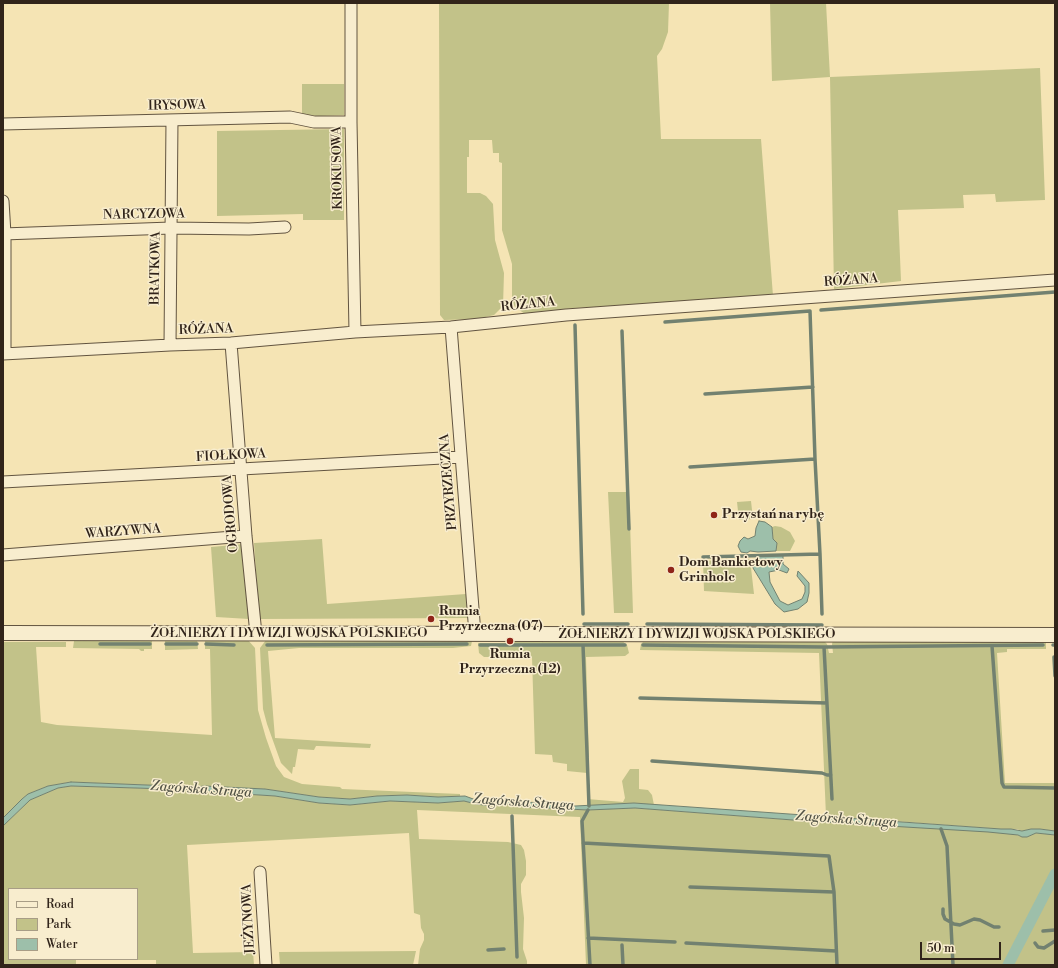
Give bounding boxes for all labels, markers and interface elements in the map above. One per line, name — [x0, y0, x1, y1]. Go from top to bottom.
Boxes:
street label: IRYSOWA — [148, 98, 206, 114]
street label: KROKUSOWA — [329, 126, 347, 210]
street label: NARCYZOWA — [103, 206, 185, 224]
street label: BRATKOWA — [148, 231, 164, 305]
street label: RÓŻANA — [823, 271, 879, 291]
street label: RÓŻANA — [500, 294, 556, 316]
street label: RÓŻANA — [178, 321, 234, 339]
street label: PRZYRZECZNA — [437, 433, 461, 531]
street label: FIOŁKOWA — [195, 446, 267, 466]
street label: OGRODOWA — [220, 474, 242, 554]
place label: Przystań na rybę — [722, 507, 824, 523]
marker: Przystań na rybę — [709, 510, 719, 520]
street label: WARZYWNA — [85, 522, 161, 542]
place label: Dom Bankietowy Grinholc — [679, 555, 783, 586]
marker: Dom Bankietowy Grinholc — [666, 565, 676, 575]
place label: Rumia Przyrzeczna (07) — [439, 604, 542, 635]
marker: Rumia Przyrzeczna (07) — [426, 614, 436, 624]
street label: ŻOŁNIERZY I DYWIZJI WOJSKA POLSKIEGO — [151, 626, 427, 642]
street label: ŻOŁNIERZY I DYWIZJI WOJSKA POLSKIEGO — [559, 627, 835, 643]
marker: Rumia Przyrzeczna (12) — [505, 636, 515, 646]
place label: Rumia Przyrzeczna (12) — [459, 647, 561, 678]
water label: Zagórska Struga — [150, 778, 252, 802]
water label: Zagórska Struga — [472, 791, 574, 815]
water label: Zagórska Struga — [795, 808, 897, 832]
street label: JEŻYNOWA — [239, 883, 259, 955]
legend — [8, 888, 138, 960]
text: Road — [46, 897, 74, 912]
text: Park — [46, 917, 71, 932]
scale bar — [922, 934, 1003, 960]
text: Water — [46, 937, 78, 952]
text: 50 m — [927, 941, 955, 956]

